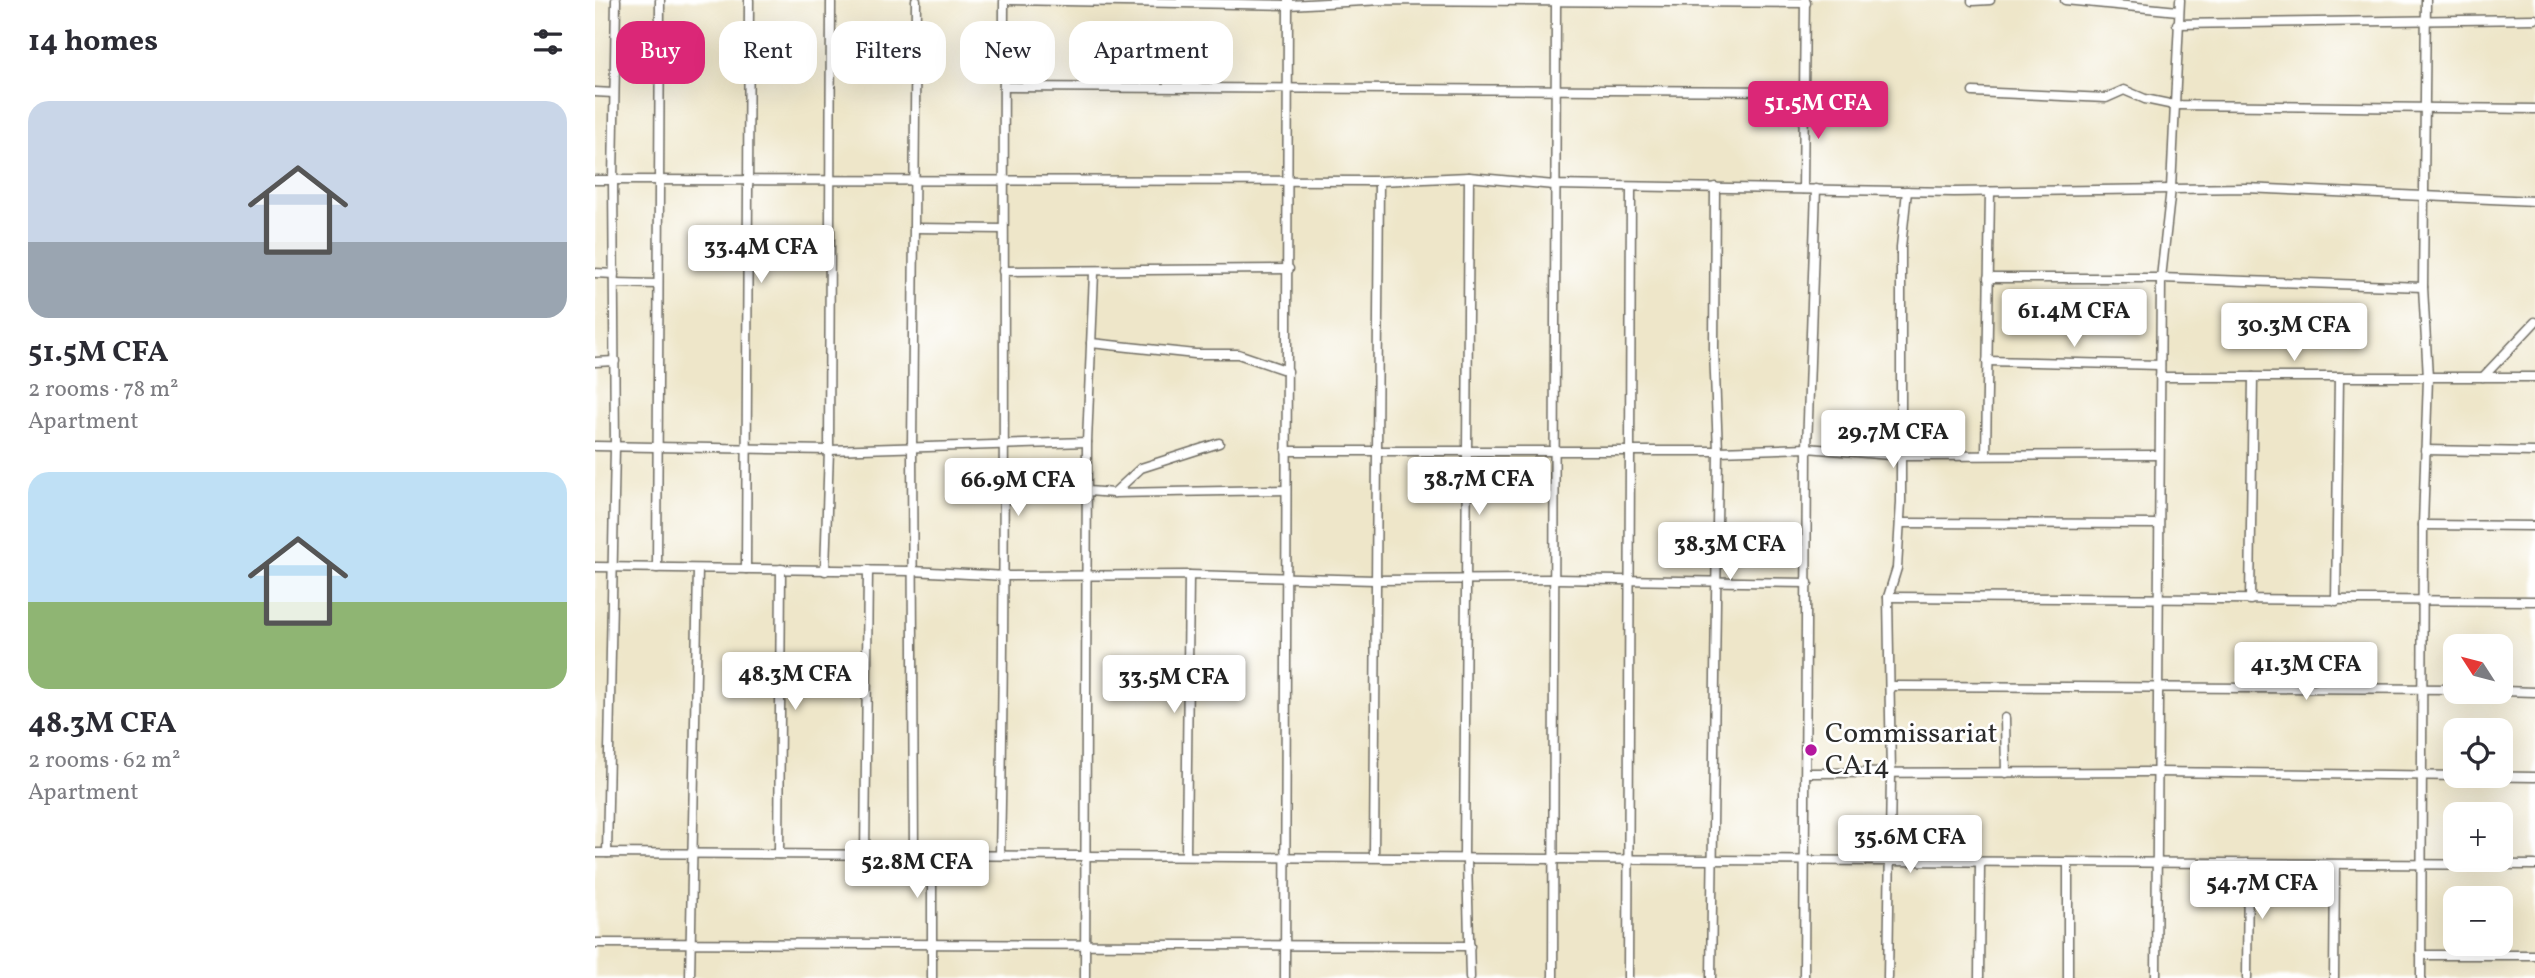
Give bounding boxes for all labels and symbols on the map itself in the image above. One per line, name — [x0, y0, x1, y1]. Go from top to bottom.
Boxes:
pin: 51.5M CFA — [1738, 82, 1898, 141]
pin: 33.4M CFA — [681, 226, 841, 285]
pin: 61.4M CFA — [1994, 290, 2154, 349]
pin: 30.3M CFA — [2214, 304, 2374, 363]
pin: 29.7M CFA — [1813, 410, 1973, 470]
pin: 66.9M CFA — [938, 458, 1098, 518]
pin: 38.7M CFA — [1399, 458, 1559, 517]
pin: 38.3M CFA — [1650, 522, 1810, 582]
north arrow — [2443, 634, 2513, 704]
pin: 41.3M CFA — [2226, 642, 2386, 702]
pin: 48.3M CFA — [715, 652, 875, 712]
pin: 33.5M CFA — [1094, 656, 1254, 715]
place label: Commissariat CA14 — [1825, 715, 1998, 786]
marker: Commissariat CA14 — [1803, 742, 1819, 758]
pin: 35.6M CFA — [1830, 816, 1990, 875]
pin: 52.8M CFA — [837, 841, 997, 900]
pin: 54.7M CFA — [2182, 862, 2342, 921]

